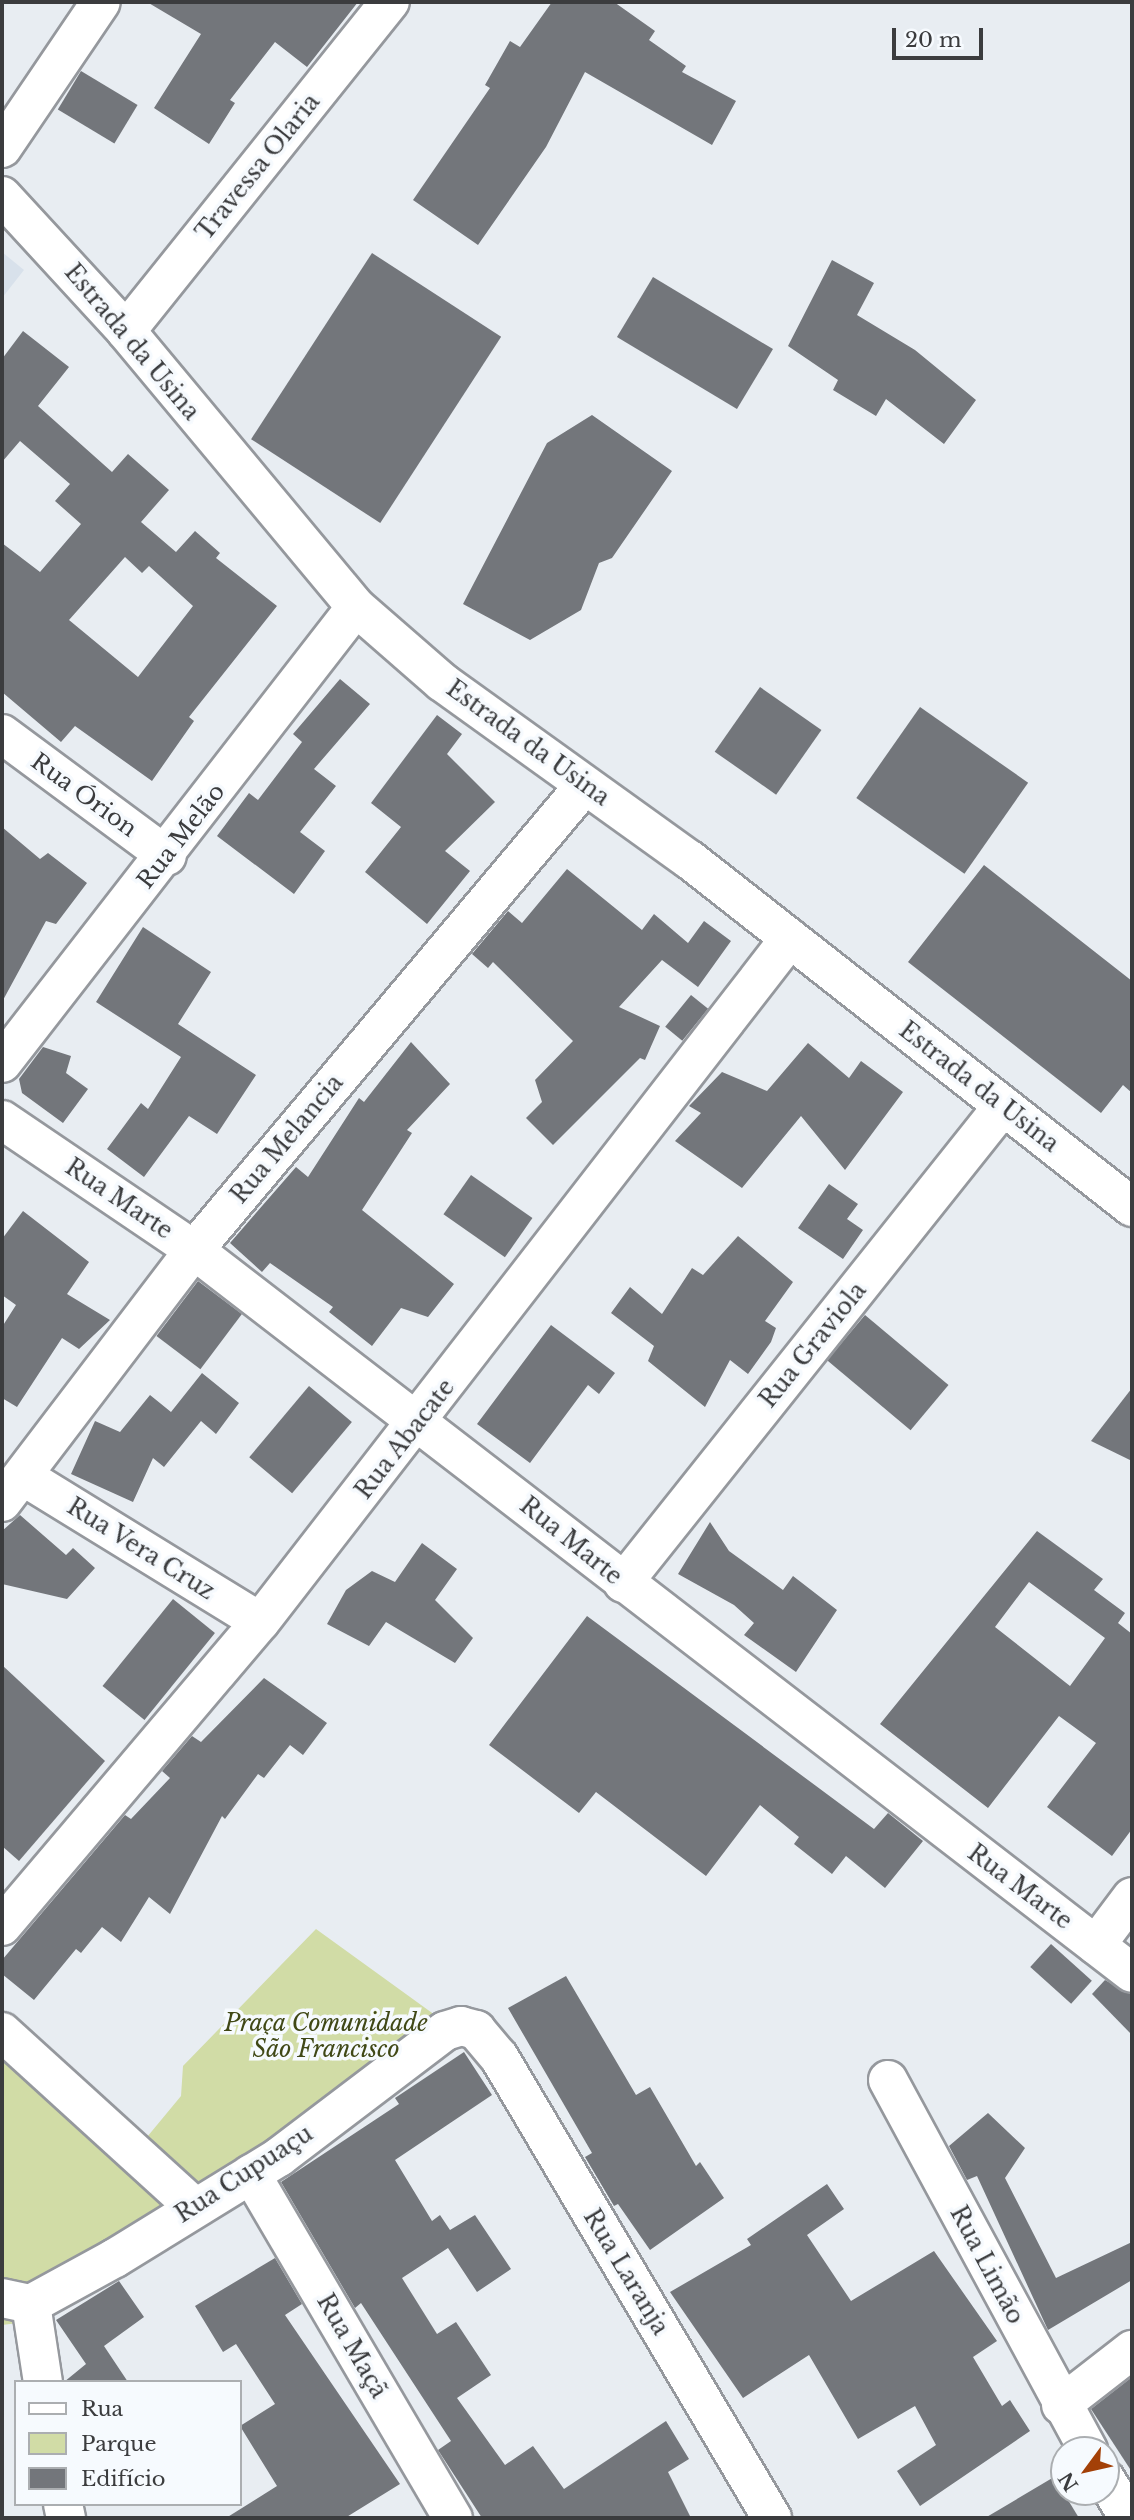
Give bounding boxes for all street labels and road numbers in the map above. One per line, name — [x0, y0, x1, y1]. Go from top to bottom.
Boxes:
street label: Travessa Olaria — [191, 88, 325, 246]
street label: Estrada da Usina — [59, 258, 205, 426]
street label: Estrada da Usina — [441, 674, 615, 812]
street label: Rua Órion — [26, 747, 142, 843]
street label: Rua Melão — [131, 778, 231, 894]
street label: Estrada da Usina — [894, 1016, 1064, 1158]
street label: Rua Melancia — [225, 1069, 349, 1209]
street label: Rua Marte — [60, 1153, 178, 1245]
street label: Rua Graviola — [754, 1277, 872, 1413]
street label: Rua Abacate — [349, 1373, 461, 1505]
street label: Rua Marte — [514, 1491, 628, 1591]
street label: Rua Vera Cruz — [62, 1492, 220, 1606]
street label: Rua Marte — [962, 1839, 1078, 1935]
street label: Rua Cupuaçu — [170, 2119, 318, 2229]
street label: Rua Limão — [944, 2201, 1030, 2329]
street label: Rua Laranja — [578, 2204, 674, 2340]
street label: Rua Maçã — [311, 2289, 393, 2403]

